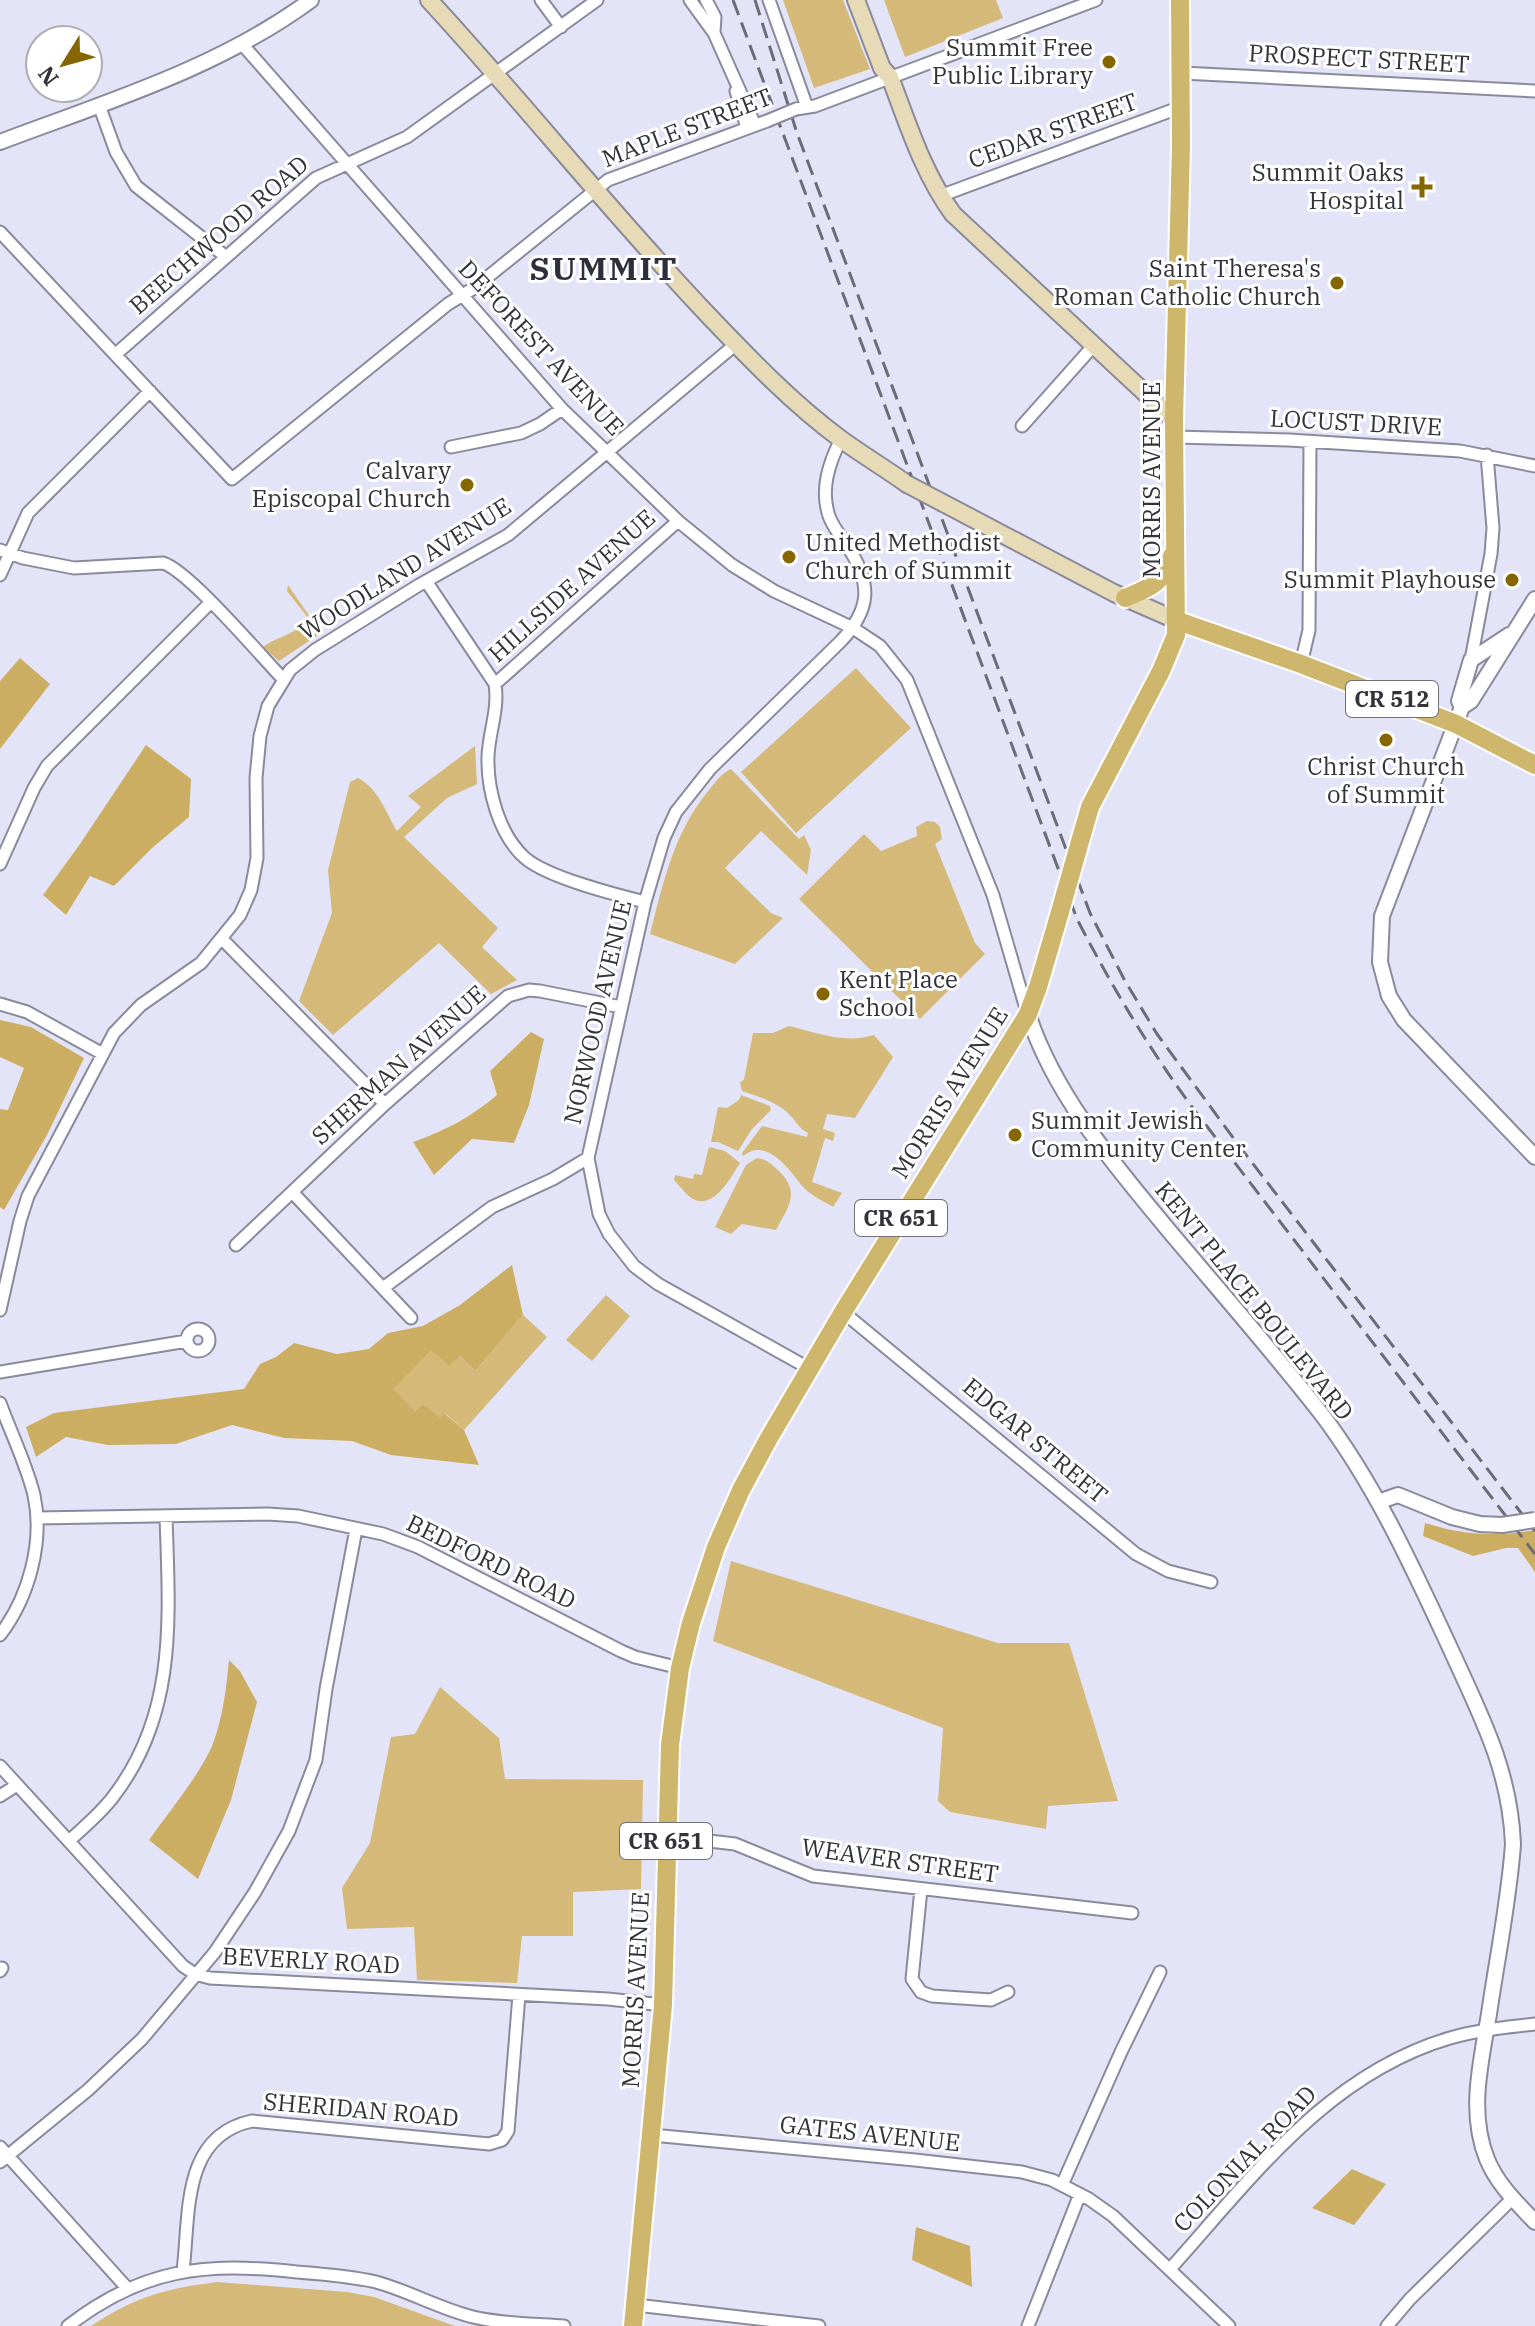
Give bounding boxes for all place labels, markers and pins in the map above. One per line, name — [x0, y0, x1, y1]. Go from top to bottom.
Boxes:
place label: Summit Free Public Library — [932, 31, 1093, 91]
marker: Summit Free Public Library — [1100, 53, 1118, 71]
place label: Summit Oaks Hospital — [1252, 156, 1404, 216]
marker: Summit Oaks Hospital — [1411, 176, 1433, 198]
place label: Saint Theresa's Roman Catholic Church — [1054, 252, 1321, 312]
marker: Saint Theresa's Roman Catholic Church — [1328, 274, 1346, 292]
place label: Calvary Episcopal Church — [252, 454, 451, 514]
marker: Calvary Episcopal Church — [458, 476, 476, 494]
place label: United Methodist Church of Summit — [805, 526, 1012, 586]
marker: United Methodist Church of Summit — [780, 548, 798, 566]
place label: Summit Playhouse — [1284, 563, 1496, 595]
marker: Summit Playhouse — [1503, 571, 1521, 589]
marker: Christ Church of Summit — [1377, 731, 1395, 749]
place label: Christ Church of Summit — [1307, 750, 1465, 810]
place label: Kent Place School — [839, 963, 958, 1023]
marker: Kent Place School — [814, 985, 832, 1003]
place label: Summit Jewish Community Center — [1031, 1104, 1246, 1164]
marker: Summit Jewish Community Center — [1006, 1126, 1024, 1144]

